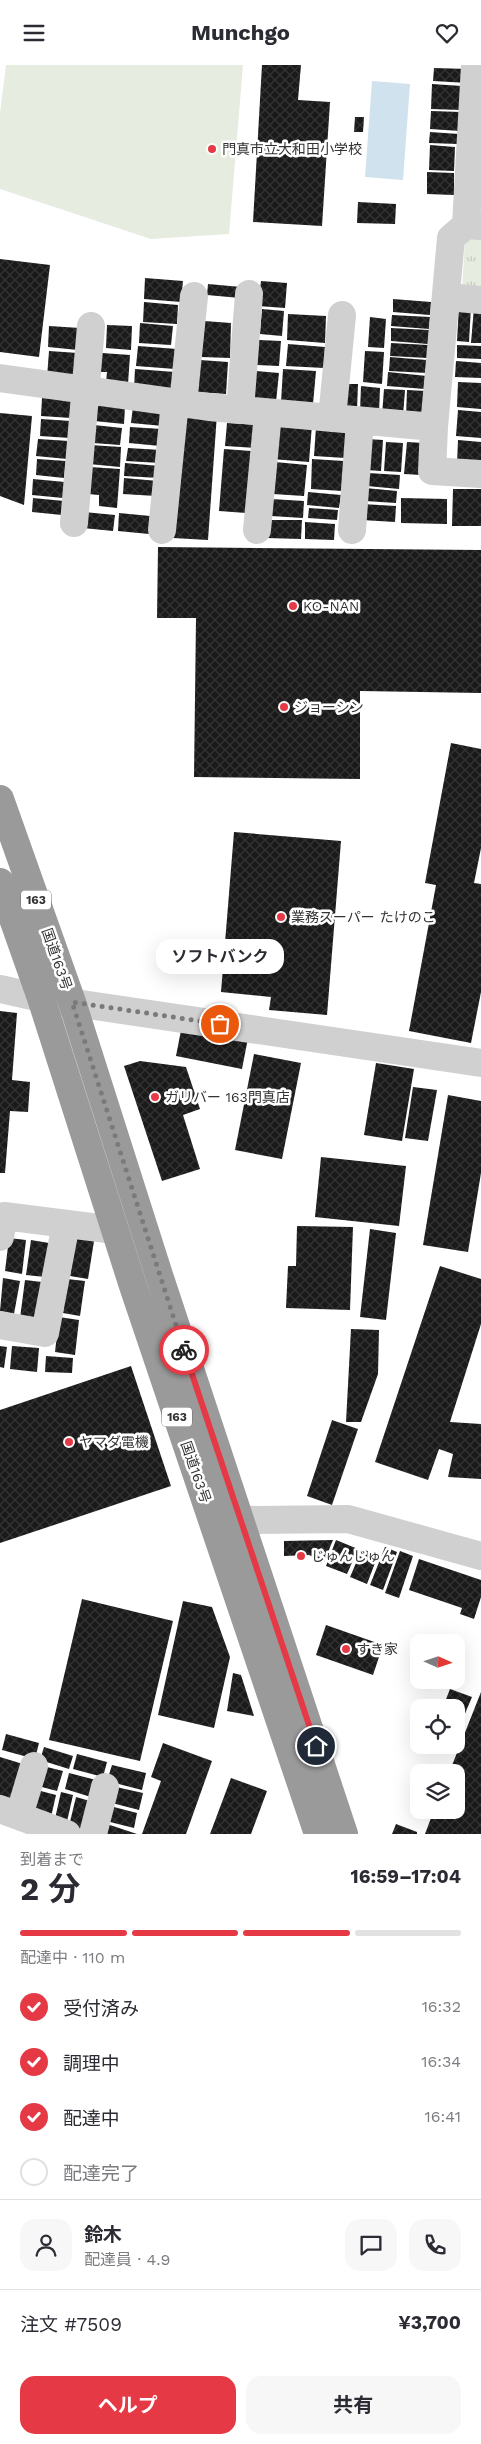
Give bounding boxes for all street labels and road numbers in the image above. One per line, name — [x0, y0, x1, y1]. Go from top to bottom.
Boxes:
road number: 163 — [21, 891, 51, 909]
street label: 国道163号 — [39, 926, 75, 992]
road number: 163 — [162, 1407, 192, 1426]
street label: 国道163号 — [178, 1439, 214, 1505]

